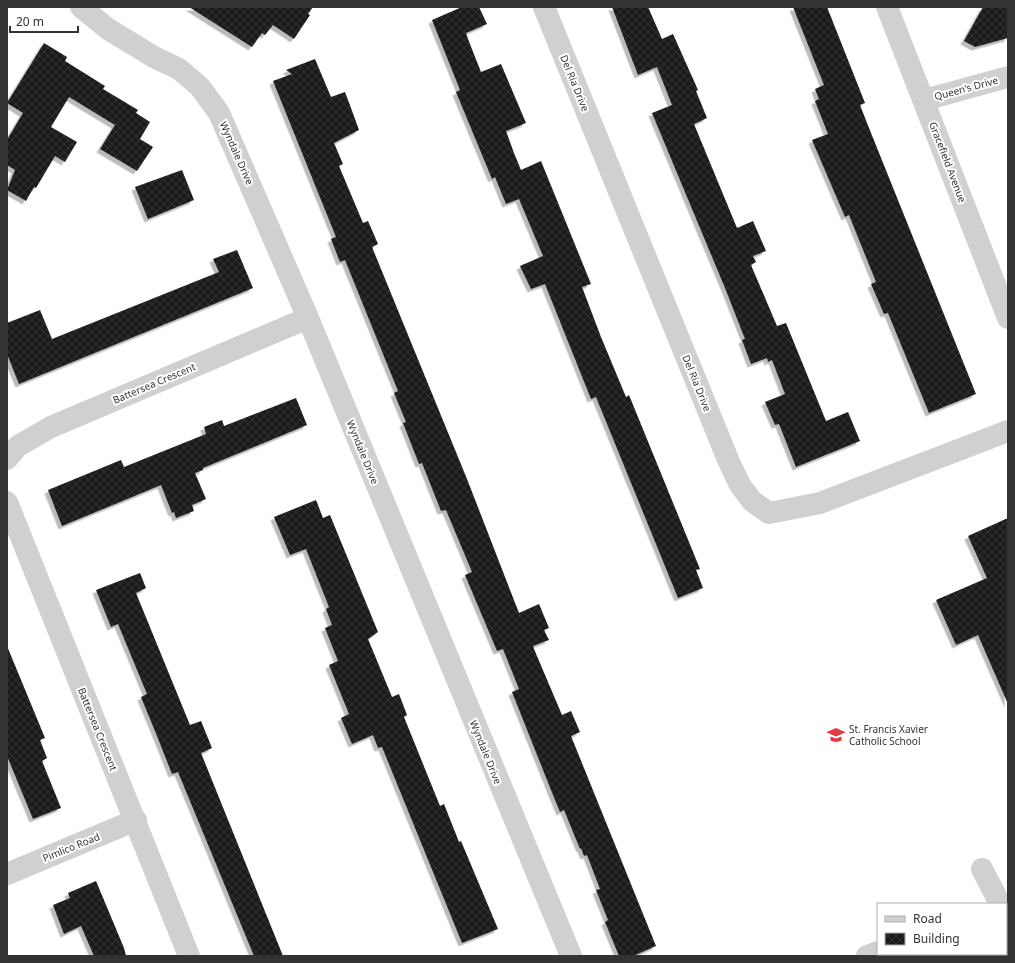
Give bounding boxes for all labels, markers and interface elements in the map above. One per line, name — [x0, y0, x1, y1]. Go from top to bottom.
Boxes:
scale bar — [10, 8, 78, 34]
text: 20 m — [16, 13, 44, 30]
street label: Del Ria Drive — [557, 53, 593, 114]
street label: Queen's Drive — [933, 73, 1000, 103]
street label: Wyndale Drive — [217, 119, 257, 187]
street label: Gracefield Avenue — [926, 120, 970, 205]
street label: Del Ria Drive — [679, 353, 715, 414]
street label: Battersea Crescent — [110, 359, 198, 407]
street label: Wyndale Drive — [344, 418, 382, 486]
street label: Battersea Crescent — [75, 685, 121, 773]
street label: Wyndale Drive — [467, 718, 505, 786]
place label: St. Francis Xavier Catholic School — [849, 722, 928, 748]
school or university icon: St. Francis Xavier Catholic School — [826, 725, 846, 745]
street label: Pimlico Road — [40, 829, 102, 865]
legend — [877, 903, 1007, 955]
text: Road — [913, 910, 942, 927]
text: Building — [913, 930, 960, 947]

